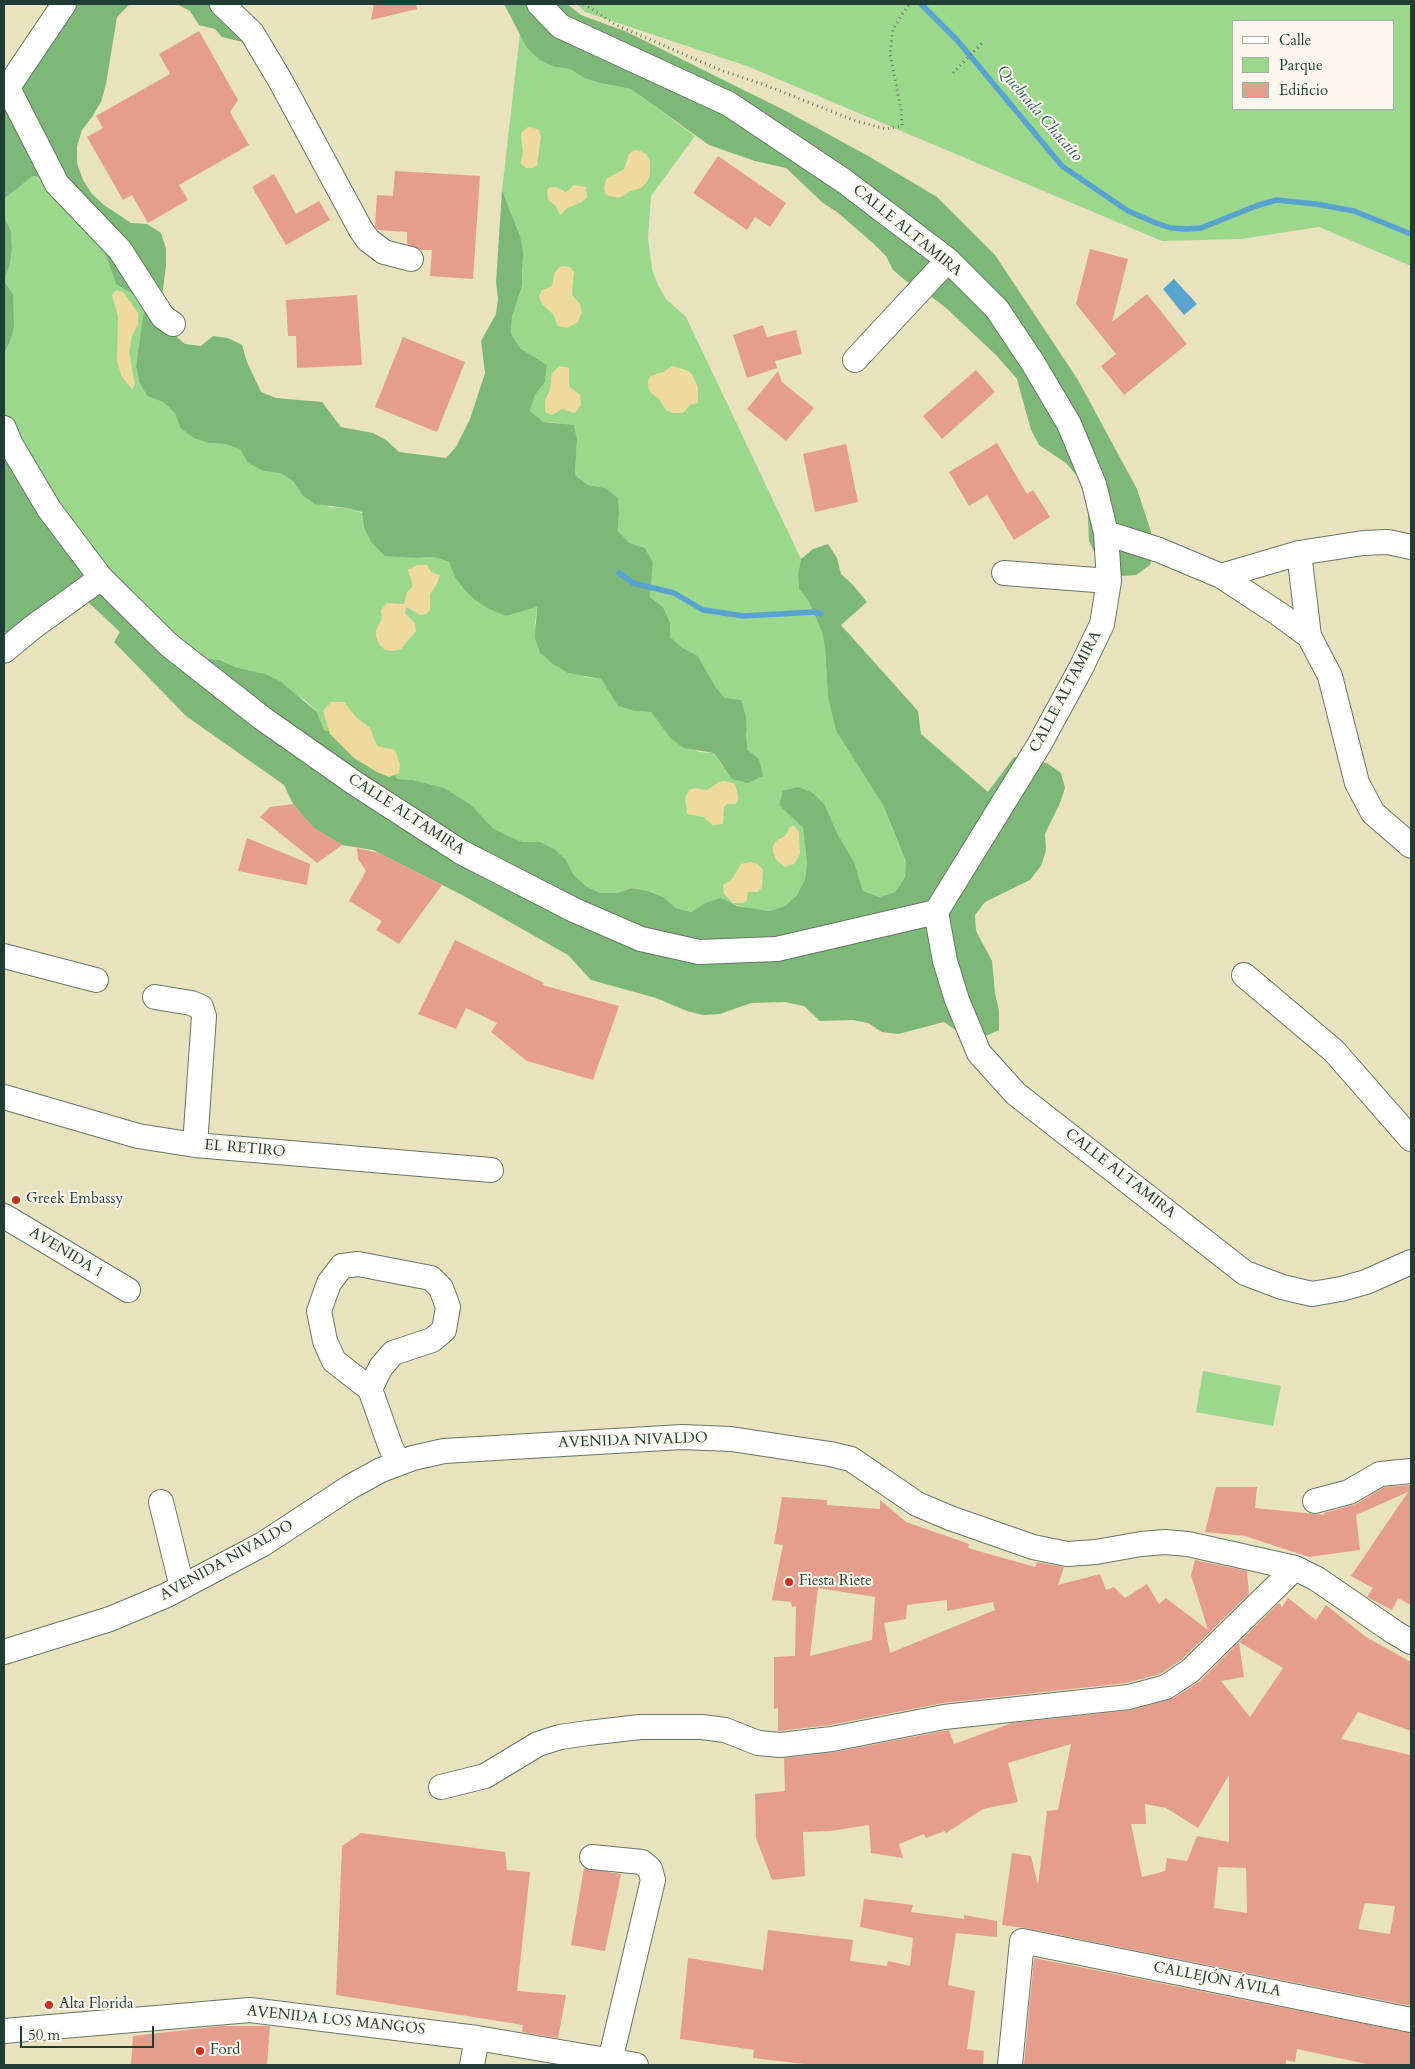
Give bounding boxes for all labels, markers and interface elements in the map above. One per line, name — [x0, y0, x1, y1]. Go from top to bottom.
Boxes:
legend — [1232, 20, 1395, 110]
text: Calle — [1279, 30, 1311, 50]
text: Parque — [1279, 55, 1323, 75]
water label: Quebrada Chacaíto — [992, 62, 1086, 166]
text: Edificio — [1279, 80, 1328, 100]
street label: CALLE ALTAMIRA — [849, 181, 965, 281]
street label: CALLE ALTAMIRA — [1026, 628, 1106, 756]
street label: CALLE ALTAMIRA — [344, 771, 468, 859]
street label: CALLE ALTAMIRA — [1061, 1125, 1179, 1223]
street label: EL RETIRO — [204, 1136, 286, 1162]
place label: Greek Embassy — [26, 1191, 123, 1209]
marker: Greek Embassy — [10, 1194, 22, 1206]
street label: AVENIDA 1 — [26, 1224, 106, 1282]
street label: AVENIDA NIVALDO — [558, 1429, 708, 1453]
street label: AVENIDA NIVALDO — [157, 1517, 297, 1605]
place label: Fiesta Riete — [799, 1573, 872, 1591]
marker: Fiesta Riete — [783, 1576, 795, 1588]
street label: CALLEJÓN ÁVILA — [1152, 1959, 1282, 2001]
place label: Alta Florida — [59, 1996, 133, 2014]
marker: Alta Florida — [43, 1999, 55, 2011]
street label: AVENIDA LOS MANGOS — [246, 2003, 426, 2039]
scale bar — [22, 2016, 156, 2048]
text: 50 m — [28, 2025, 60, 2045]
place label: Ford — [210, 2042, 240, 2060]
marker: Ford — [194, 2045, 206, 2057]

